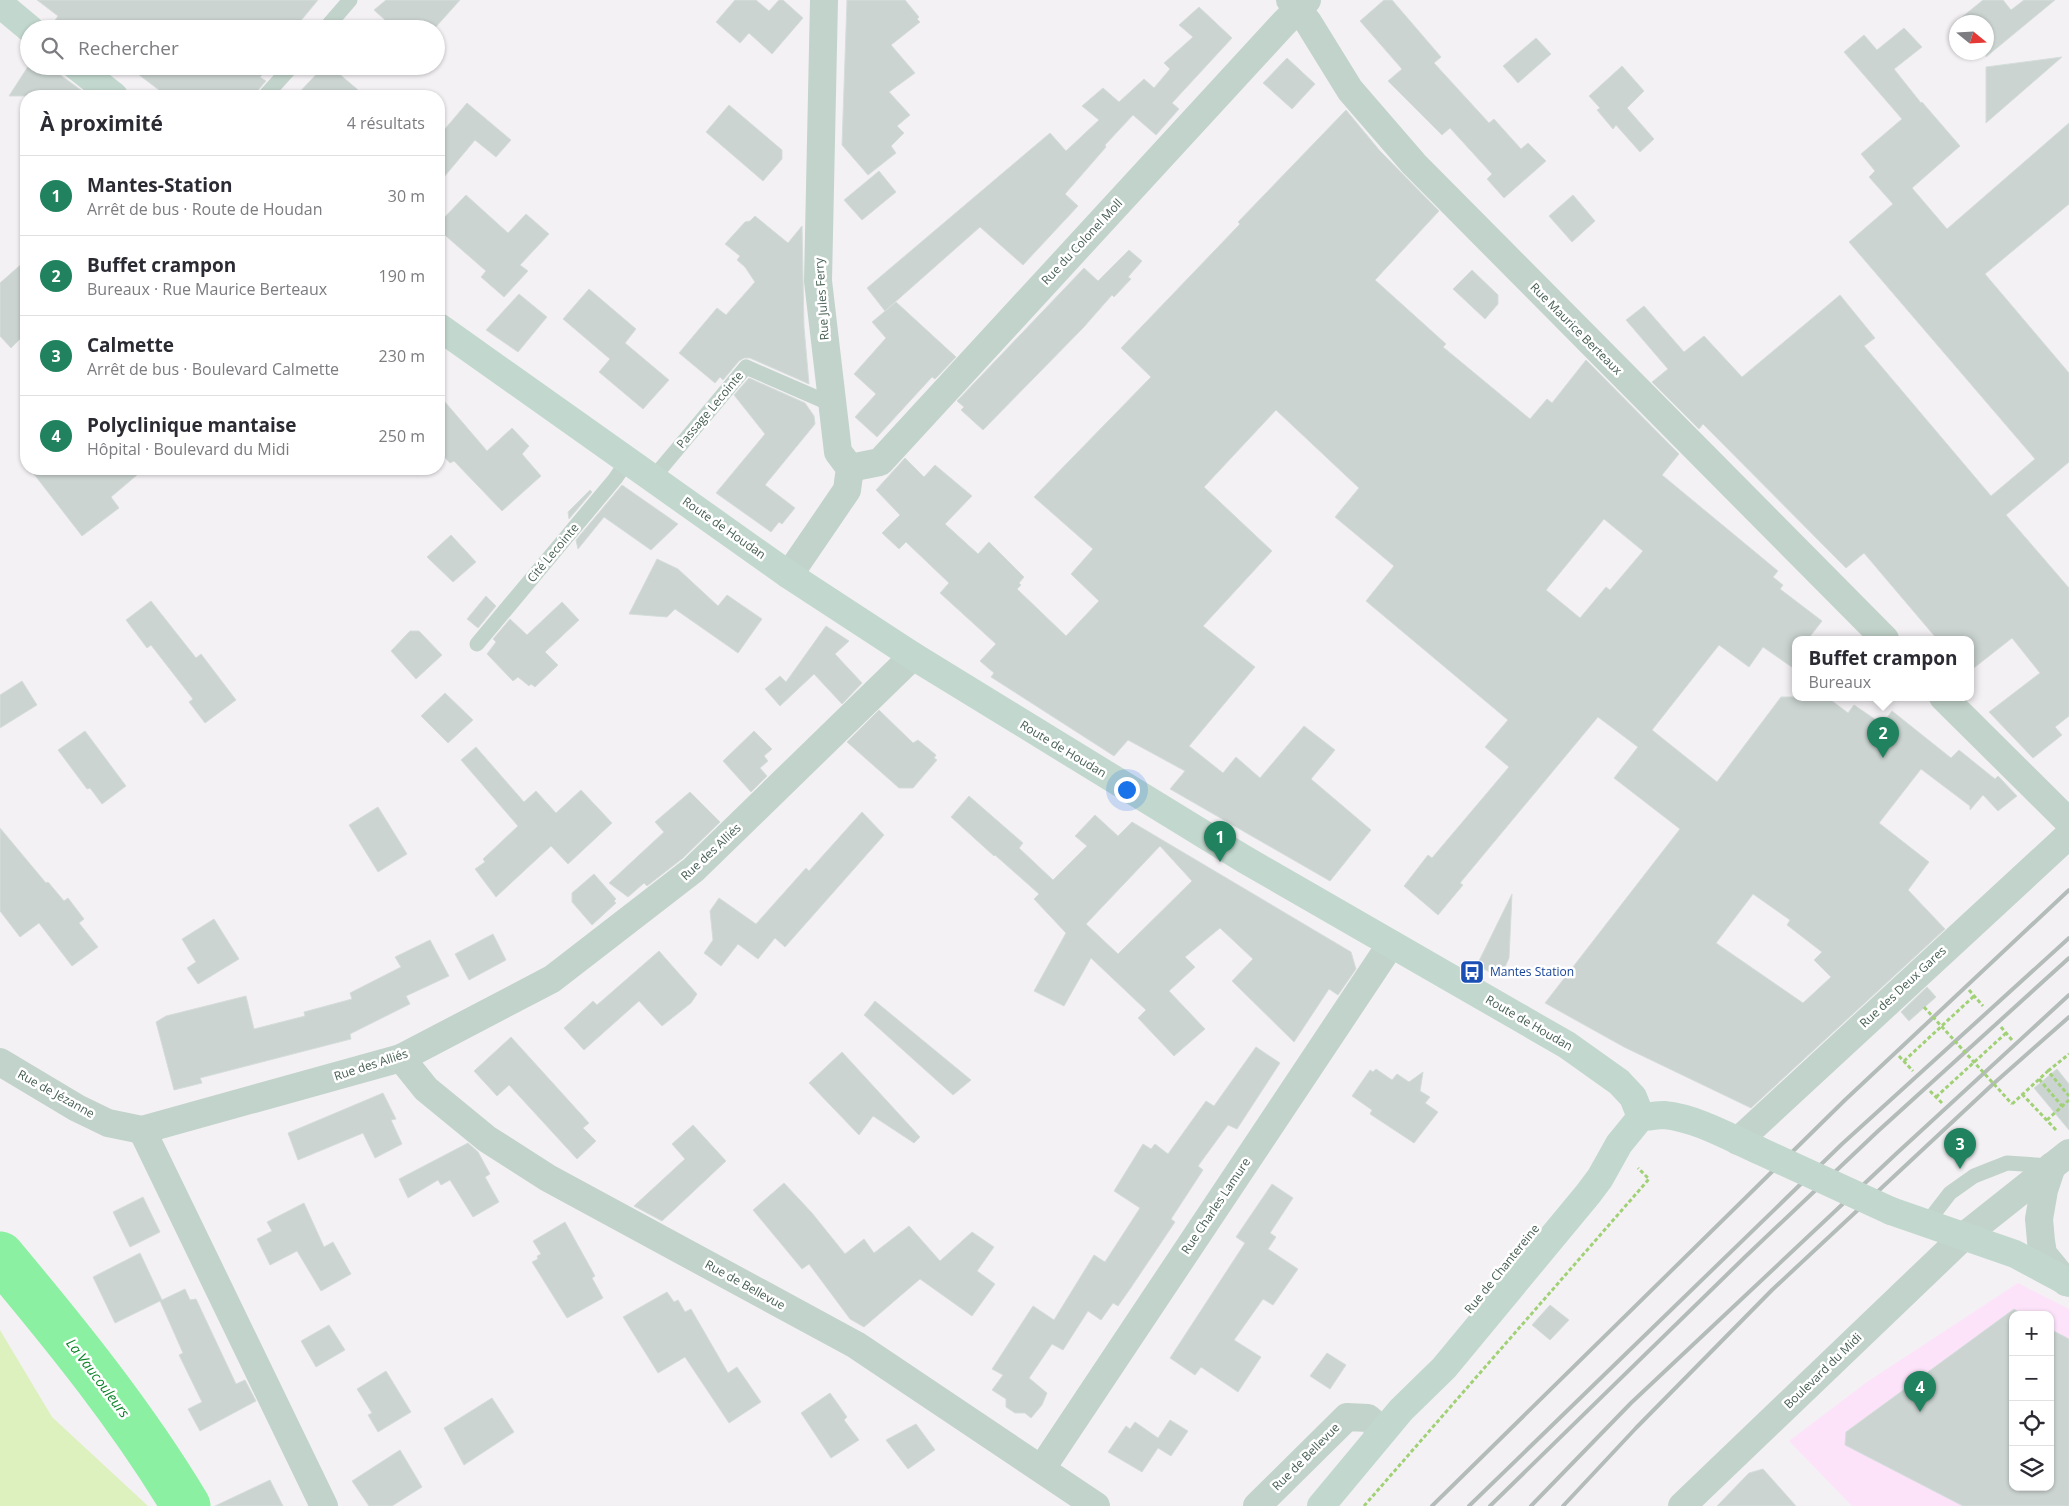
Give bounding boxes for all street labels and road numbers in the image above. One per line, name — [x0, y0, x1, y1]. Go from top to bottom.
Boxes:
street label: Rue du Colonel Moll — [1037, 195, 1126, 288]
street label: Rue Jules Ferry — [810, 256, 833, 341]
street label: Rue Maurice Berteaux — [1527, 279, 1627, 379]
street label: Passage Lecointe — [672, 367, 747, 452]
street label: Route de Houdan — [679, 492, 769, 563]
street label: Cité Lecointe — [523, 519, 582, 586]
street label: Route de Houdan — [1017, 716, 1110, 781]
street label: Rue des Alliés — [677, 819, 745, 884]
street label: Rue des Deux Gares — [1856, 942, 1950, 1031]
street label: Route de Houdan — [1483, 991, 1576, 1054]
street label: Rue des Alliés — [332, 1045, 410, 1084]
street label: Rue de Jézanne — [15, 1065, 98, 1122]
street label: Rue Charles Lamure — [1177, 1154, 1254, 1257]
street label: Rue de Chantereine — [1460, 1220, 1543, 1317]
street label: Rue de Bellevue — [702, 1256, 789, 1314]
street label: Boulevard du Midi — [1780, 1329, 1865, 1412]
street label: Rue de Bellevue — [1268, 1419, 1343, 1494]

